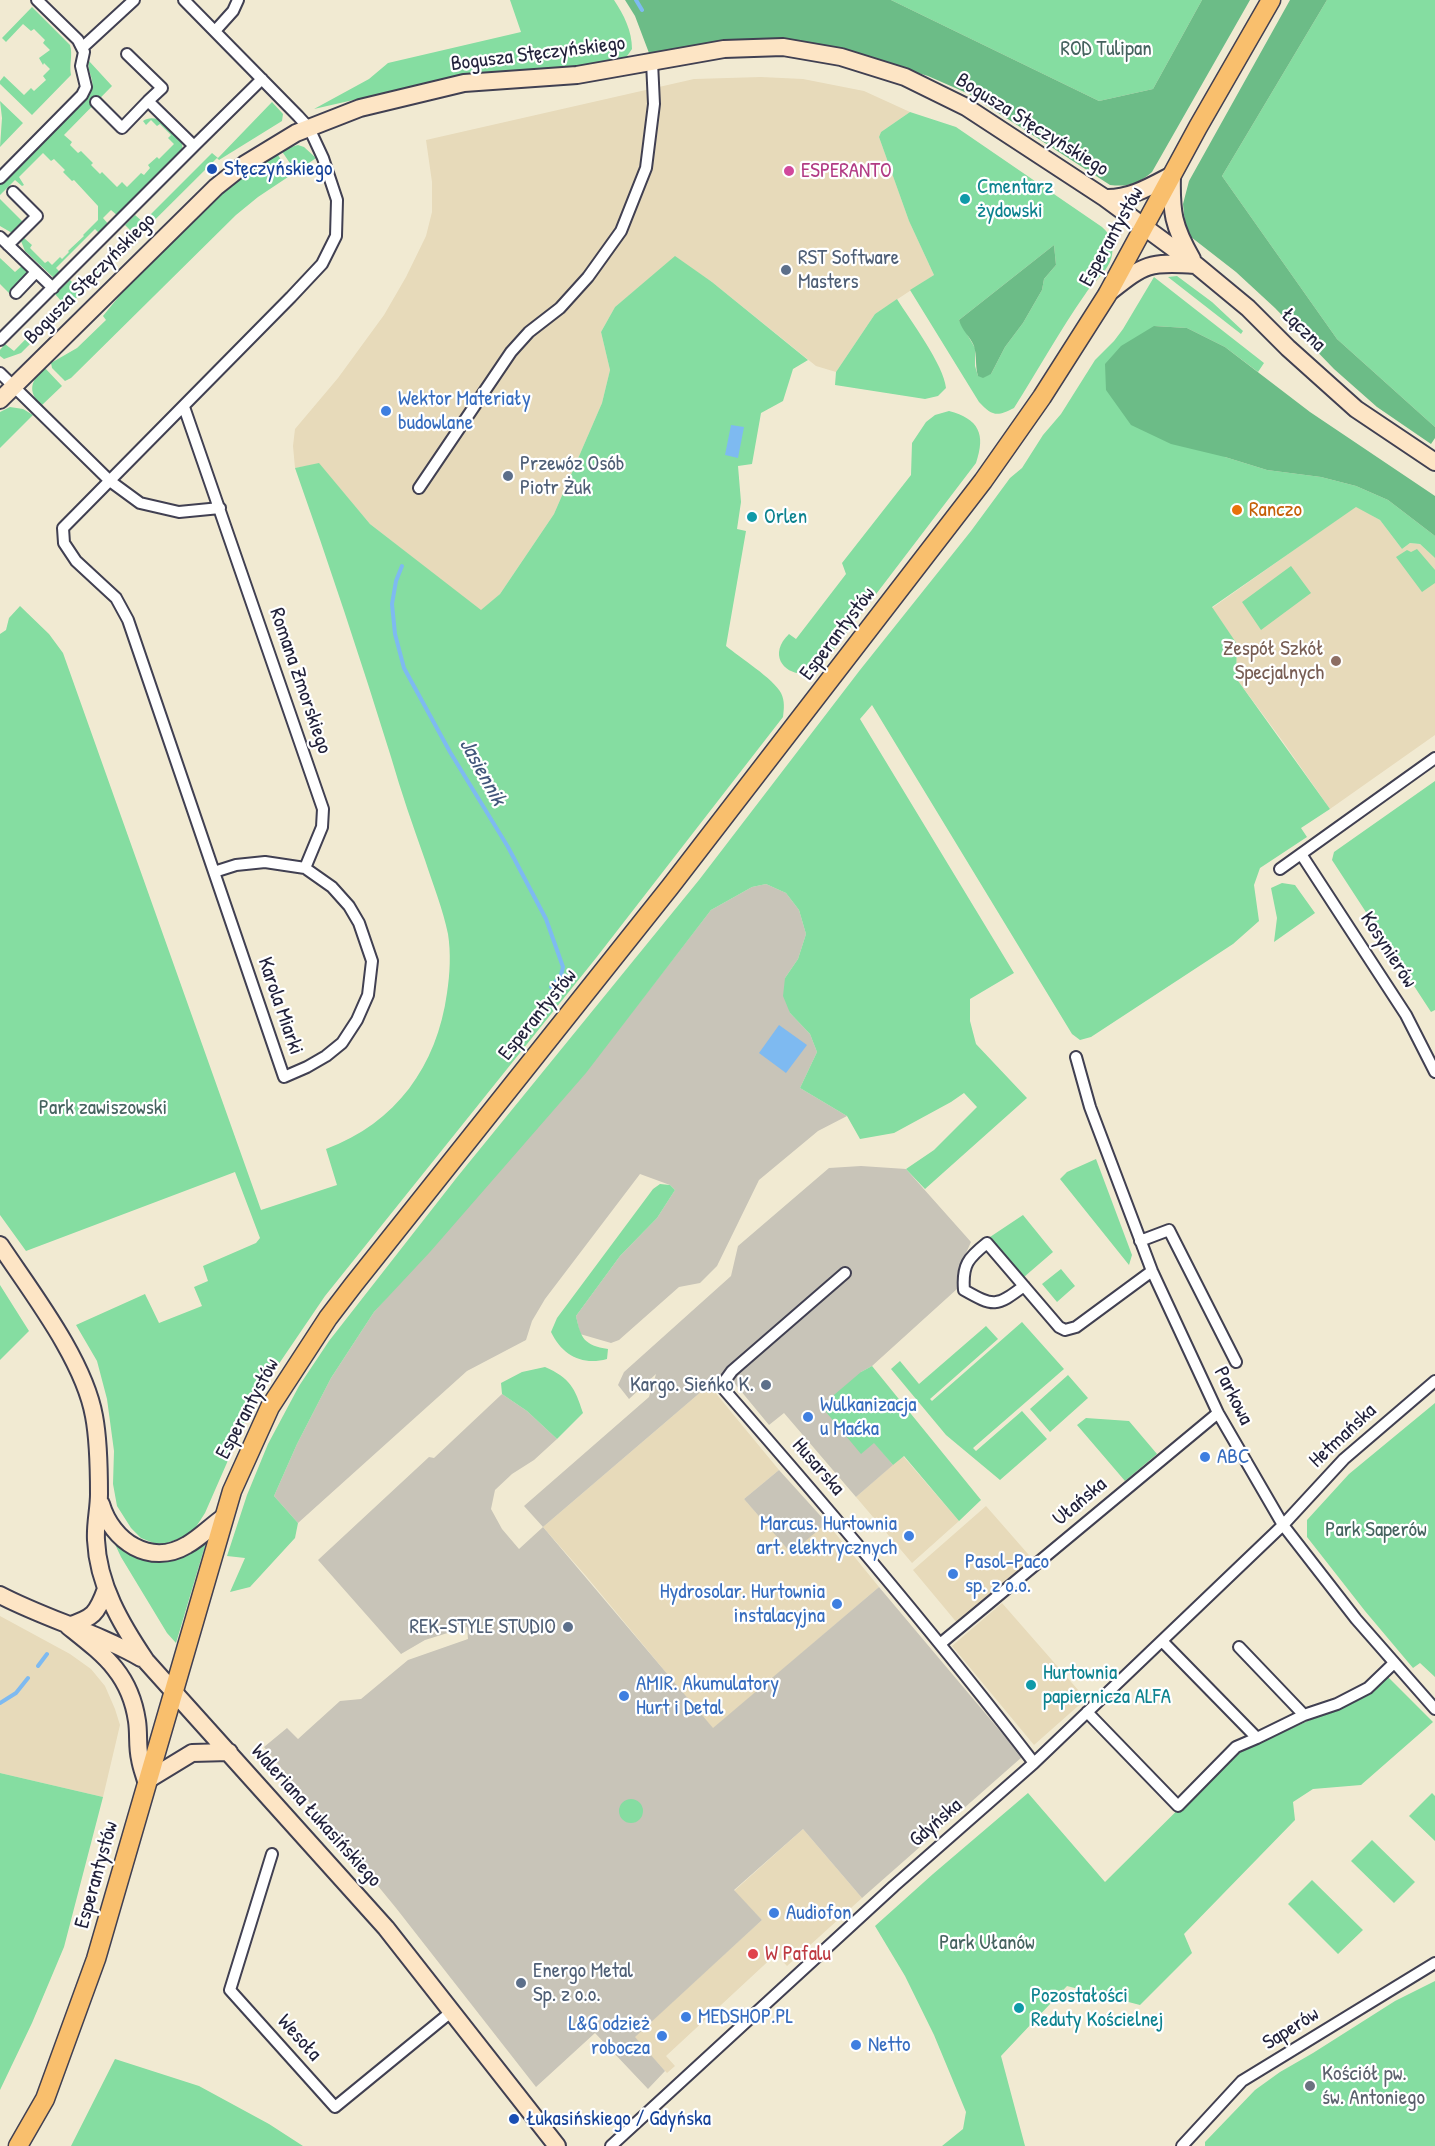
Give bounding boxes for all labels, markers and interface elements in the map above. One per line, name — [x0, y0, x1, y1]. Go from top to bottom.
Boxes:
street label: Bogusza Stęczyńskiego — [449, 31, 627, 77]
park label: ROD Tulipan — [1060, 36, 1152, 62]
street label: Bogusza Stęczyńskiego — [951, 68, 1113, 182]
place label: Stęczyńskiego — [224, 156, 332, 182]
place label: ESPERANTO — [801, 158, 892, 184]
marker: Stęczyńskiego — [205, 162, 219, 176]
marker: ESPERANTO — [782, 164, 796, 178]
place label: Cmentarz żydowski — [977, 174, 1053, 224]
street label: Esperantystów — [1074, 183, 1150, 291]
marker: Cmentarz żydowski — [958, 192, 972, 206]
street label: Bogusza Stęczyńskiego — [19, 208, 161, 350]
place label: RST Software Masters — [798, 245, 899, 295]
marker: RST Software Masters — [779, 263, 793, 277]
street label: Łączna — [1275, 303, 1331, 357]
place label: Wektor Materiały budowlane — [398, 386, 531, 436]
marker: Wektor Materiały budowlane — [379, 404, 393, 418]
place label: Przewóz Osób Piotr Żuk — [520, 451, 624, 501]
marker: Przewóz Osób Piotr Żuk — [501, 469, 515, 483]
place label: Ranczo — [1249, 497, 1302, 523]
marker: Ranczo — [1230, 503, 1244, 517]
place label: Orlen — [764, 504, 807, 530]
marker: Orlen — [745, 510, 759, 524]
street label: Esperantystów — [795, 582, 881, 686]
street label: Romana Zmorskiego — [263, 605, 337, 757]
place label: Zespół Szkół Specjalnych — [1223, 636, 1324, 686]
marker: Zespół Szkół Specjalnych — [1329, 654, 1343, 668]
water label: Jasiennik — [453, 734, 511, 810]
street label: Kosynierów — [1354, 907, 1422, 993]
street label: Karola Miarki — [252, 954, 308, 1058]
street label: Esperantystów — [494, 964, 582, 1066]
park label: Park zawiszowski — [39, 1095, 167, 1121]
street label: Esperantystów — [211, 1354, 285, 1464]
street label: Parkowa — [1208, 1363, 1258, 1429]
place label: Kargo. Sieńko K. — [630, 1372, 754, 1398]
marker: Kargo. Sieńko K. — [759, 1378, 773, 1392]
place label: Wulkanizacja u Maćka — [820, 1392, 917, 1442]
street label: Hetmańska — [1304, 1399, 1382, 1473]
marker: Wulkanizacja u Maćka — [801, 1410, 815, 1424]
street label: Husarska — [786, 1433, 850, 1501]
place label: ABC — [1217, 1444, 1249, 1470]
marker: ABC — [1198, 1450, 1212, 1464]
street label: Ułańska — [1048, 1472, 1112, 1532]
place label: Marcus. Hurtownia art. elektrycznych — [756, 1511, 897, 1561]
park label: Park Saperów — [1325, 1517, 1427, 1543]
marker: Marcus. Hurtownia art. elektrycznych — [902, 1529, 916, 1543]
place label: Pasol-Paco sp. z o.o. — [965, 1549, 1049, 1599]
marker: Pasol-Paco sp. z o.o. — [946, 1567, 960, 1581]
place label: Hydrosolar. Hurtownia instalacyjna — [660, 1579, 825, 1629]
marker: Hydrosolar. Hurtownia instalacyjna — [830, 1597, 844, 1611]
place label: REK-STYLE STUDIO — [409, 1614, 556, 1640]
marker: REK-STYLE STUDIO — [561, 1620, 575, 1634]
place label: Hurtownia papiernicza ALFA — [1043, 1660, 1171, 1710]
place label: AMIR. Akumulatory Hurt i Detal — [636, 1671, 779, 1721]
marker: Hurtownia papiernicza ALFA — [1024, 1678, 1038, 1692]
marker: AMIR. Akumulatory Hurt i Detal — [617, 1689, 631, 1703]
street label: Waleriana Łukasińskiego — [245, 1739, 387, 1893]
street label: Gdyńska — [904, 1793, 968, 1853]
street label: Esperantystów — [70, 1819, 124, 1931]
place label: Audiofon — [786, 1900, 851, 1926]
marker: Audiofon — [767, 1906, 781, 1920]
park label: Park Ułanów — [939, 1930, 1035, 1956]
place label: W Pafalu — [765, 1941, 831, 1967]
marker: W Pafalu — [746, 1947, 760, 1961]
place label: Energo Metal Sp. z o.o. — [533, 1958, 633, 2008]
marker: Energo Metal Sp. z o.o. — [514, 1976, 528, 1990]
place label: Pozostałości Reduty Kościelnej — [1031, 1983, 1164, 2033]
marker: Pozostałości Reduty Kościelnej — [1012, 2001, 1026, 2015]
street label: Saperów — [1258, 2002, 1324, 2056]
place label: MEDSHOP.PL — [698, 2004, 793, 2030]
street label: Wesoła — [272, 2009, 326, 2067]
marker: MEDSHOP.PL — [679, 2010, 693, 2024]
place label: L&G odzież robocza — [568, 2011, 650, 2061]
marker: L&G odzież robocza — [655, 2029, 669, 2043]
place label: Netto — [868, 2032, 910, 2058]
marker: Netto — [849, 2038, 863, 2052]
place label: Kościół pw. św. Antoniego — [1322, 2061, 1425, 2111]
marker: Kościół pw. św. Antoniego — [1303, 2079, 1317, 2093]
place label: Łukasińskiego / Gdyńska — [526, 2106, 711, 2132]
marker: Łukasińskiego / Gdyńska — [507, 2112, 521, 2126]

